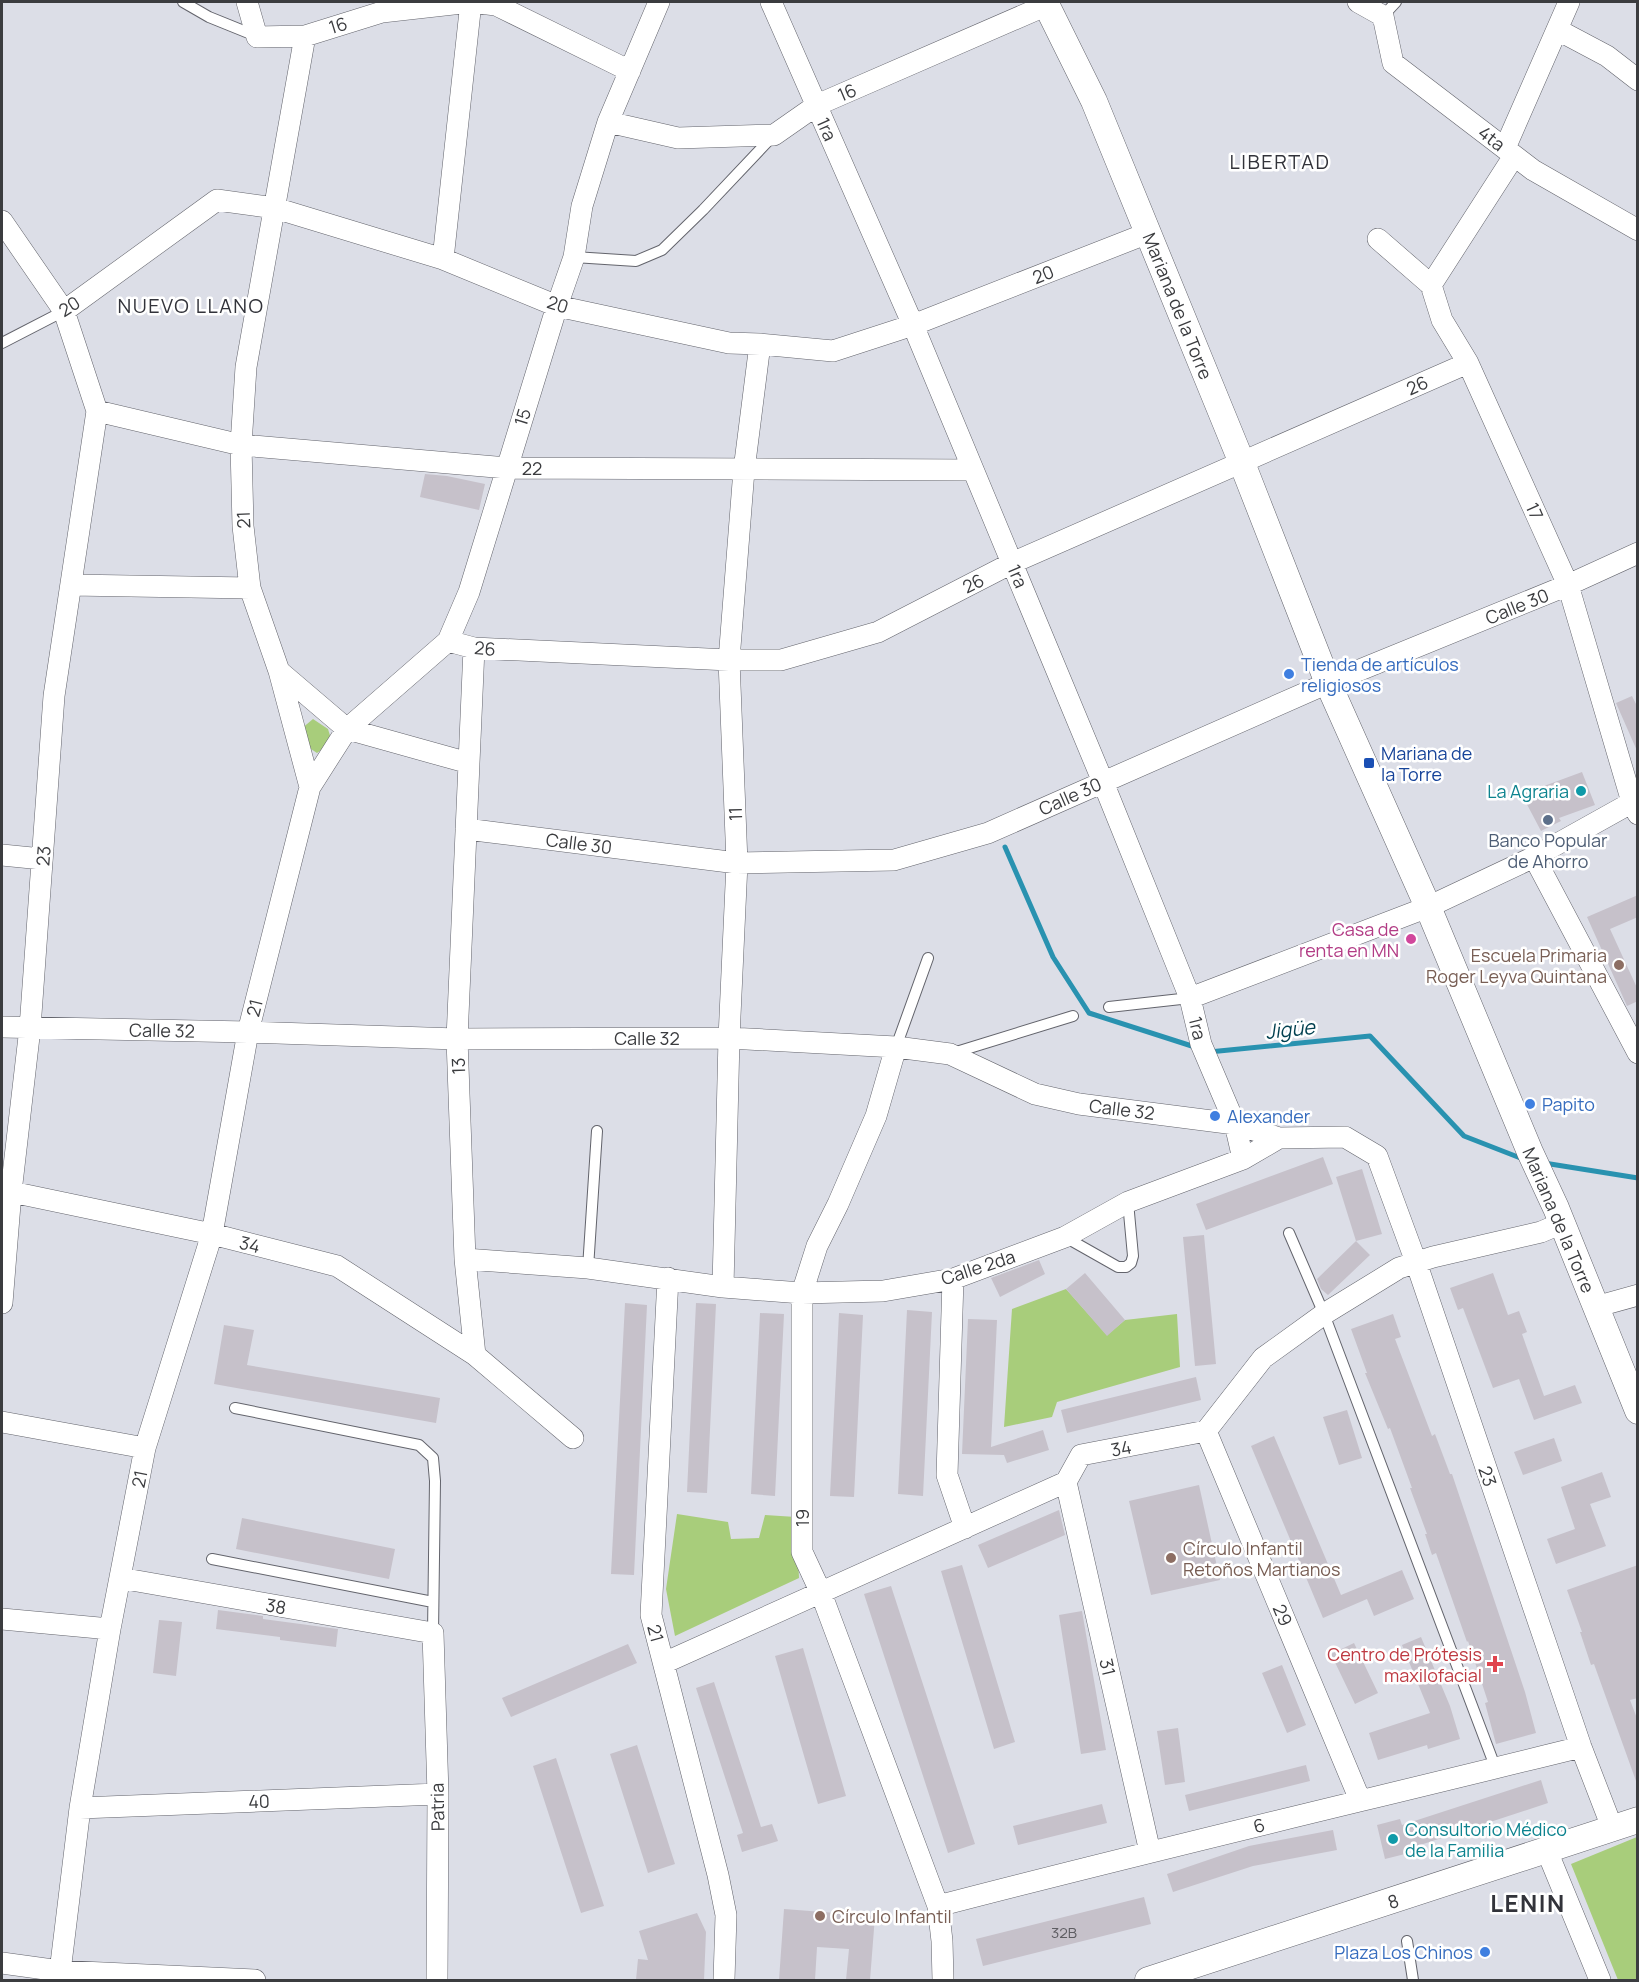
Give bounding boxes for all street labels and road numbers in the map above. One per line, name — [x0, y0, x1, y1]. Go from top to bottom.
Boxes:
street label: 16 — [326, 11, 350, 39]
street label: 16 — [834, 77, 860, 107]
street label: 1ra — [811, 114, 843, 144]
street label: 4ta — [1474, 120, 1510, 156]
street label: Mariana de la Torre — [1138, 229, 1218, 383]
street label: 20 — [1029, 259, 1057, 289]
street label: 20 — [544, 289, 572, 319]
street label: 20 — [54, 290, 84, 322]
street label: 26 — [1402, 370, 1432, 400]
street label: 15 — [508, 405, 536, 429]
street label: 22 — [522, 456, 542, 480]
street label: 17 — [1521, 499, 1549, 523]
street label: 21 — [231, 511, 255, 529]
street label: 1ra — [1002, 561, 1034, 591]
street label: 26 — [958, 567, 988, 599]
street label: Calle 30 — [1482, 582, 1552, 630]
street label: 26 — [473, 635, 497, 661]
street label: Calle 30 — [1035, 772, 1105, 820]
street label: 11 — [723, 807, 747, 821]
street label: Calle 30 — [545, 827, 613, 859]
street label: 23 — [30, 845, 56, 867]
street label: 21 — [240, 997, 268, 1019]
street label: 1ra — [1184, 1014, 1212, 1042]
street label: Calle 32 — [129, 1017, 195, 1043]
street label: Calle 32 — [614, 1026, 680, 1050]
street label: 13 — [446, 1057, 470, 1075]
street label: Calle 32 — [1088, 1093, 1156, 1125]
street label: Mariana de la Torre — [1517, 1144, 1601, 1296]
street label: 34 — [237, 1230, 263, 1258]
street label: Calle 2da — [938, 1244, 1018, 1290]
street label: 34 — [1109, 1434, 1133, 1462]
street label: 23 — [1473, 1463, 1503, 1489]
street label: 21 — [126, 1468, 152, 1490]
street label: 19 — [790, 1509, 814, 1527]
street label: 38 — [264, 1592, 288, 1620]
street label: 29 — [1268, 1600, 1298, 1630]
street label: 21 — [642, 1622, 670, 1644]
street label: 31 — [1094, 1656, 1122, 1678]
street label: Patria — [425, 1783, 449, 1831]
street label: 40 — [248, 1789, 270, 1813]
street label: 6 — [1251, 1812, 1267, 1838]
street label: 8 — [1384, 1888, 1402, 1914]

